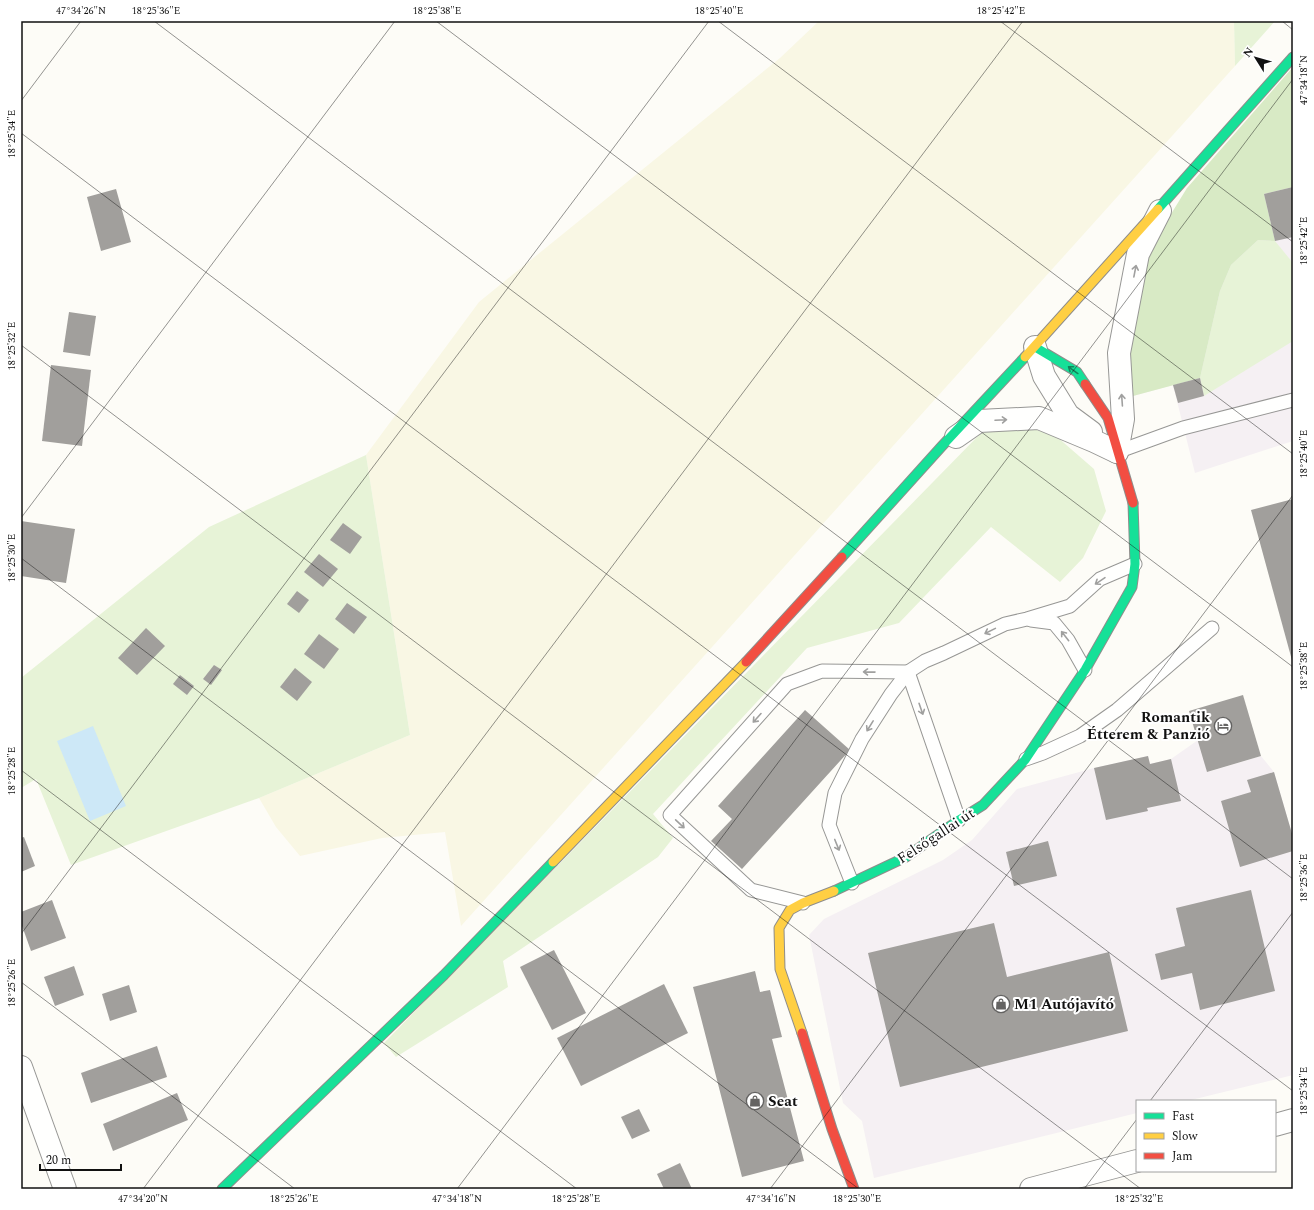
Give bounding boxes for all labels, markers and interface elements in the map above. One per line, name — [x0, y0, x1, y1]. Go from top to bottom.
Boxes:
text: 47°34'26"N — [56, 3, 106, 19]
text: 18°25'36"E — [132, 3, 180, 19]
text: 18°25'38"E — [413, 3, 461, 19]
text: 18°25'40"E — [695, 3, 743, 19]
text: 18°25'42"E — [977, 3, 1025, 19]
north arrow — [1236, 38, 1276, 78]
text: N — [1239, 44, 1258, 61]
text: 47°34'18"N — [1296, 55, 1312, 105]
text: 18°25'34"E — [4, 110, 20, 158]
text: 18°25'42"E — [1296, 217, 1312, 265]
one-way arrow — [1131, 265, 1139, 278]
text: 18°25'32"E — [4, 322, 20, 370]
one-way arrow — [1067, 366, 1078, 374]
one-way arrow — [1118, 394, 1125, 407]
one-way arrow — [994, 416, 1007, 424]
text: 18°25'40"E — [1296, 430, 1312, 478]
text: 18°25'30"E — [4, 534, 20, 582]
one-way arrow — [1095, 577, 1106, 585]
one-way arrow — [984, 628, 996, 635]
one-way arrow — [1061, 631, 1069, 642]
text: 18°25'38"E — [1296, 642, 1312, 690]
one-way arrow — [863, 668, 876, 676]
one-way arrow — [918, 703, 925, 716]
place label: Romantik Étterem & Panzió — [1087, 706, 1210, 746]
one-way arrow — [752, 712, 761, 723]
hotel icon: Romantik Étterem & Panzió — [1213, 716, 1233, 736]
one-way arrow — [866, 720, 874, 732]
text: 18°25'28"E — [4, 747, 20, 795]
street label: Felsőgallai út — [893, 802, 979, 870]
one-way arrow — [675, 819, 685, 829]
one-way arrow — [834, 839, 841, 851]
text: 18°25'36"E — [1296, 854, 1312, 902]
text: 18°25'26"E — [4, 959, 20, 1007]
place label: M1 Autójavító — [1014, 993, 1114, 1016]
shop icon: M1 Autójavító — [991, 994, 1011, 1014]
text: 18°25'34"E — [1296, 1067, 1312, 1115]
place label: Seat — [768, 1090, 798, 1113]
shop icon: Seat — [745, 1091, 765, 1111]
legend — [1136, 1100, 1276, 1172]
text: Fast — [1172, 1107, 1194, 1126]
text: Slow — [1172, 1127, 1198, 1146]
scale bar — [40, 1146, 121, 1172]
text: Jam — [1172, 1147, 1193, 1166]
text: 20 m — [46, 1151, 71, 1170]
text: 47°34'20"N — [118, 1191, 168, 1207]
text: 18°25'26"E — [270, 1191, 318, 1207]
text: 47°34'18"N — [432, 1191, 482, 1207]
text: 18°25'28"E — [552, 1191, 600, 1207]
text: 47°34'16"N — [746, 1191, 796, 1207]
text: 18°25'30"E — [833, 1191, 881, 1207]
text: 18°25'32"E — [1115, 1191, 1163, 1207]

